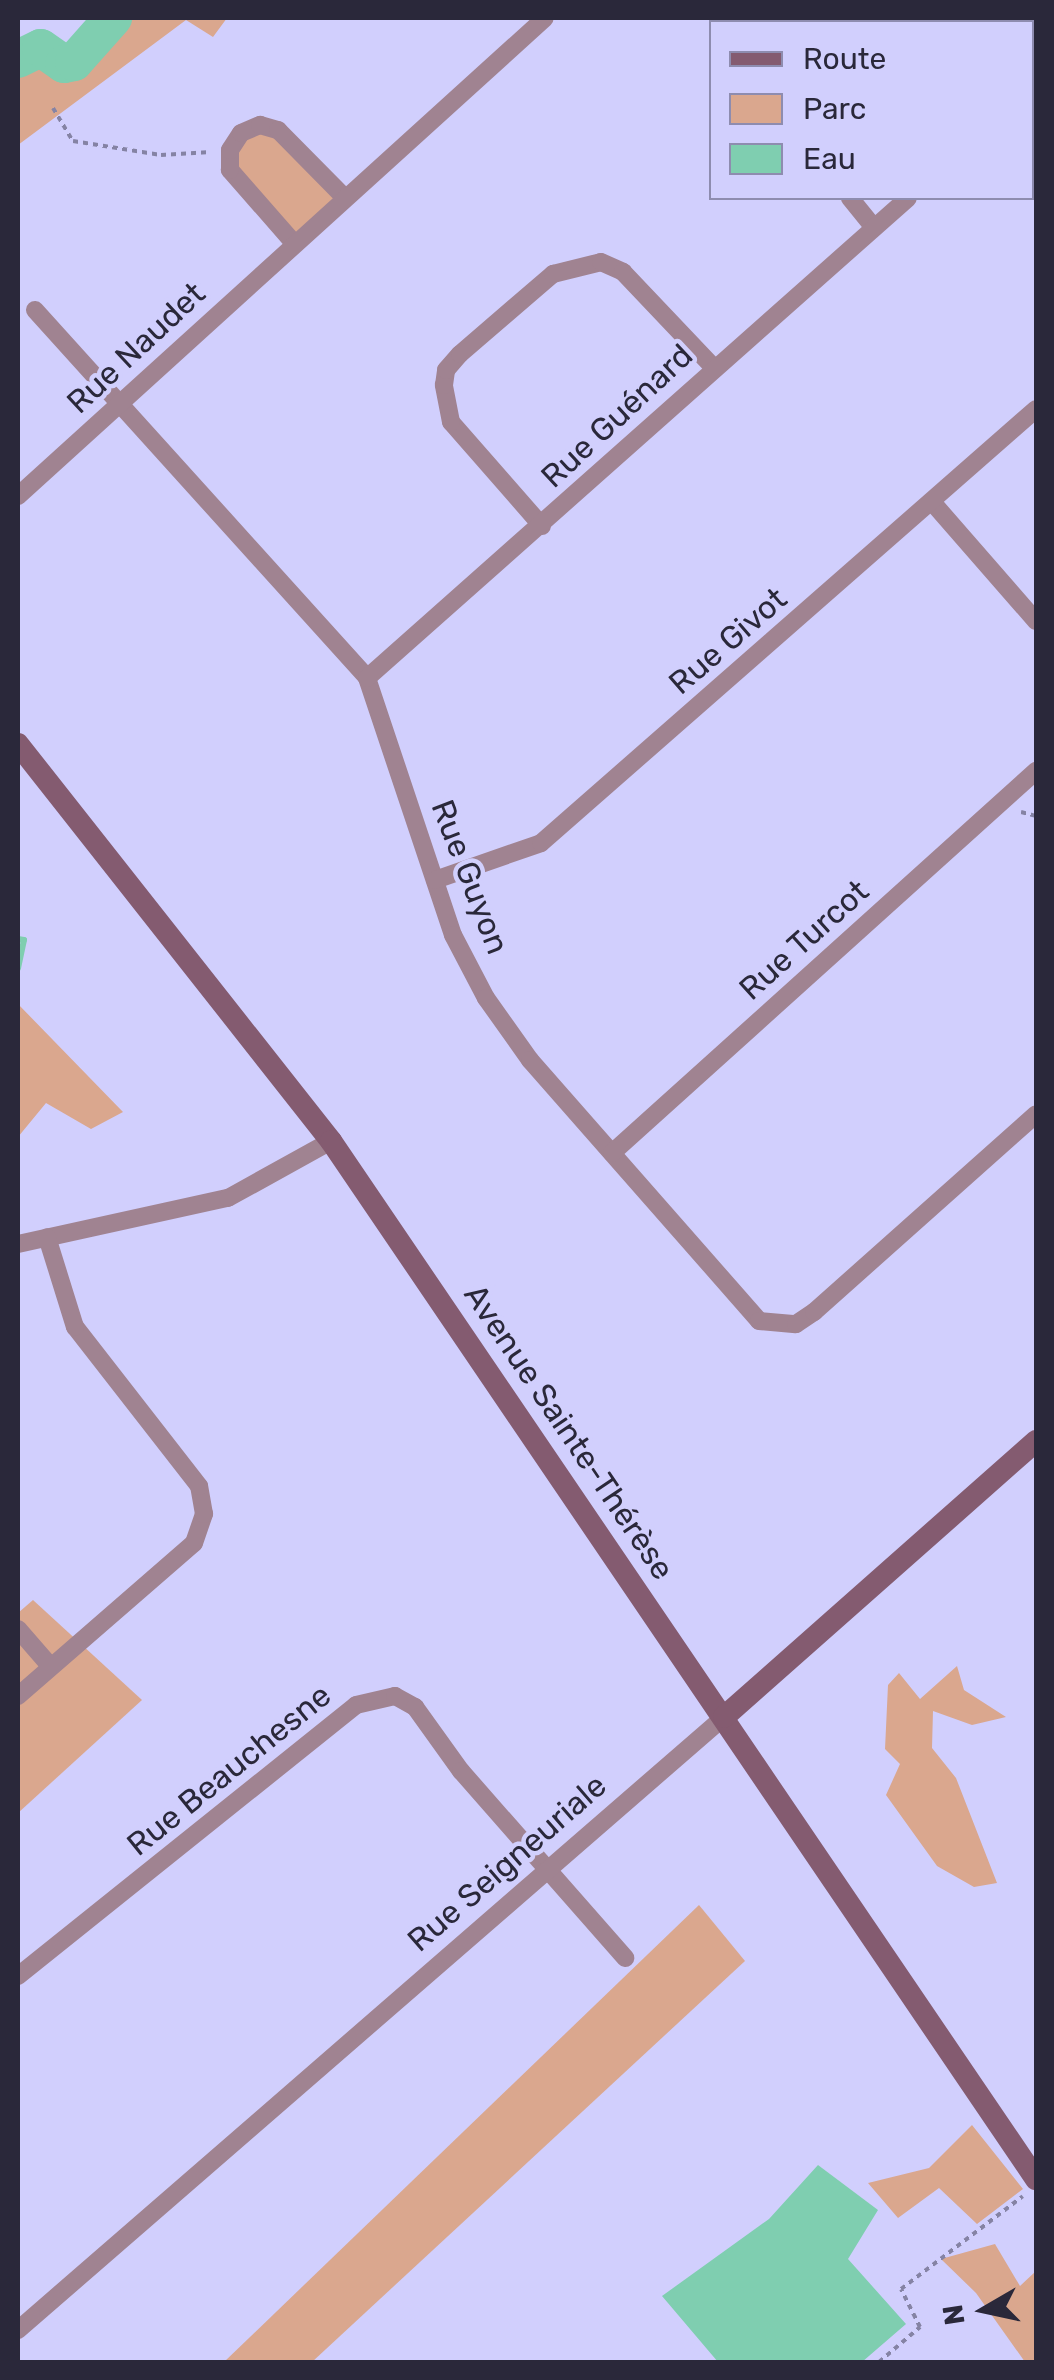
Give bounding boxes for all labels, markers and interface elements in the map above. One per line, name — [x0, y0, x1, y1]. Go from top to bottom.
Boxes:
legend — [709, 20, 1034, 200]
text: Route — [803, 41, 886, 77]
text: Parc — [803, 91, 866, 127]
text: Eau — [803, 141, 856, 177]
street label: Rue Naudet — [59, 274, 213, 422]
street label: Rue Guénard — [533, 336, 701, 496]
street label: Rue Givot — [661, 579, 795, 703]
street label: Rue Guyon — [423, 795, 517, 959]
street label: Rue Turcot — [731, 872, 877, 1008]
street label: Avenue Sainte-Thérèse — [456, 1277, 682, 1587]
street label: Rue Beauchesne — [119, 1676, 339, 1864]
street label: Rue Seigneuriale — [400, 1766, 614, 1960]
north arrow — [934, 2260, 1034, 2360]
text: N — [936, 2302, 972, 2327]

